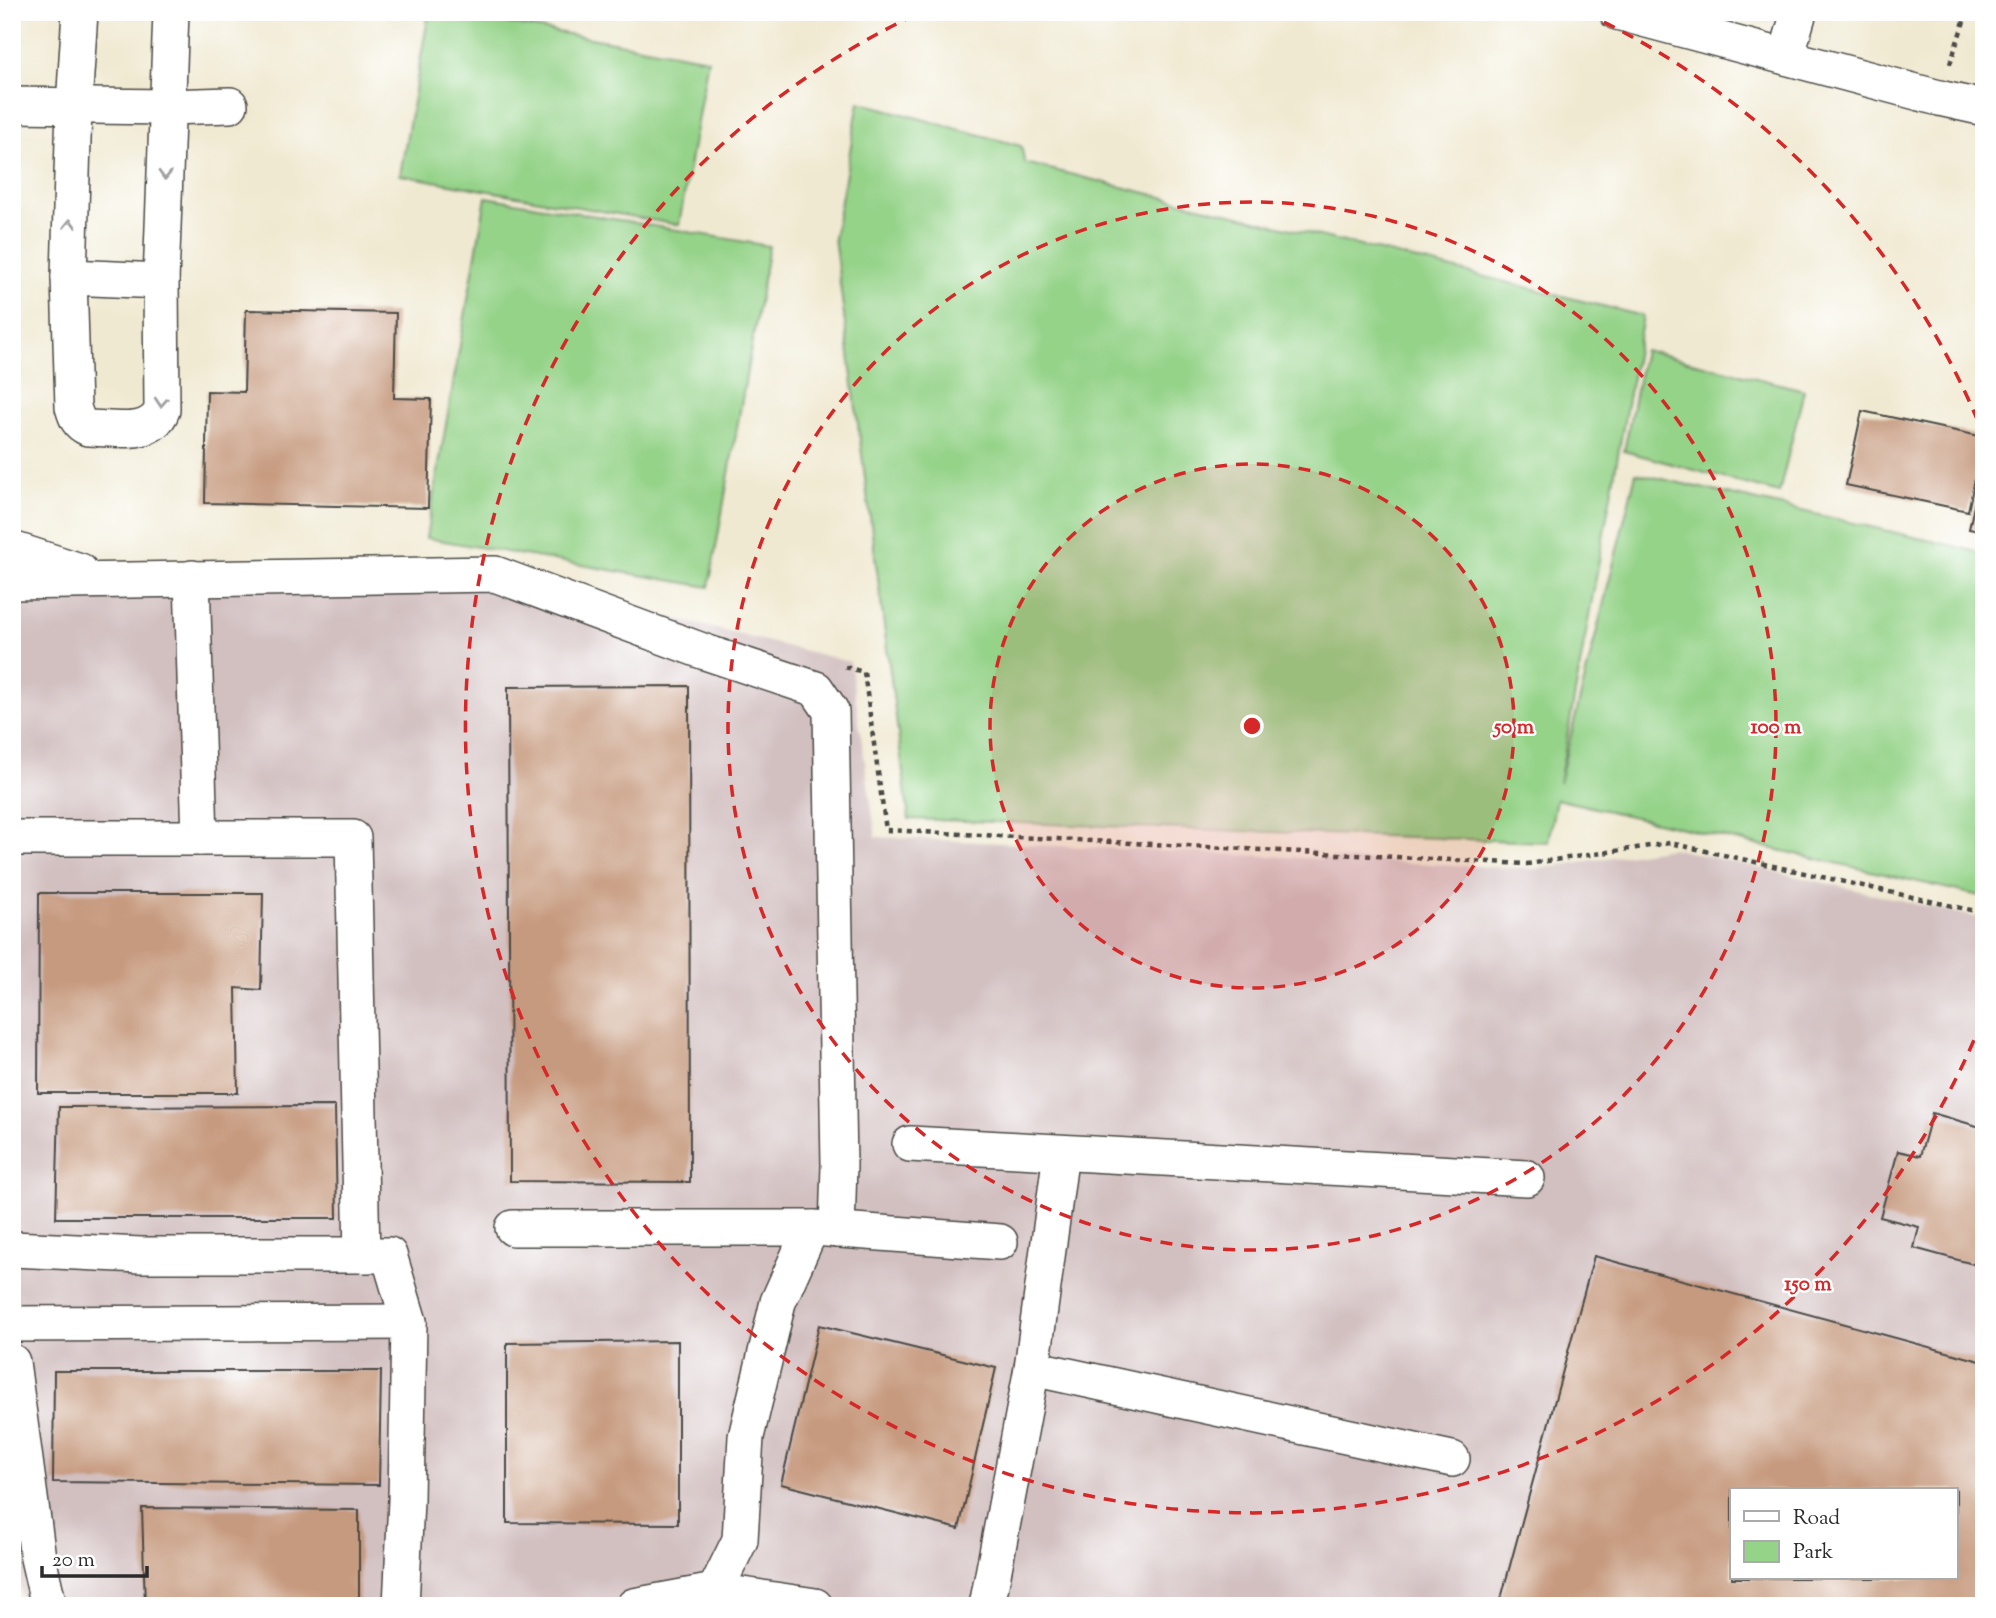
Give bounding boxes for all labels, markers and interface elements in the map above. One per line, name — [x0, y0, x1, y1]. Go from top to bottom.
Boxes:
one-way arrow — [158, 170, 173, 181]
one-way arrow — [63, 218, 78, 229]
one-way arrow — [154, 397, 169, 408]
text: 50 m — [1492, 713, 1535, 743]
text: 100 m — [1751, 713, 1802, 743]
centre of rings — [1240, 714, 1264, 738]
text: 150 m — [1784, 1270, 1832, 1300]
legend — [1730, 1488, 1958, 1580]
text: Road — [1793, 1504, 1840, 1534]
scale bar — [42, 1534, 147, 1578]
text: Park — [1793, 1538, 1834, 1568]
text: 20 m — [52, 1546, 95, 1576]

